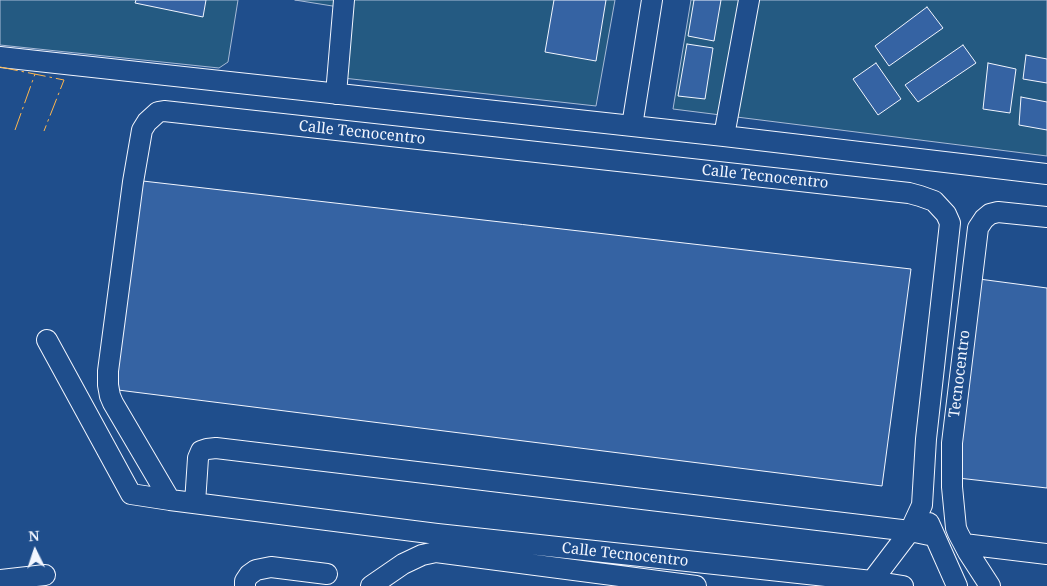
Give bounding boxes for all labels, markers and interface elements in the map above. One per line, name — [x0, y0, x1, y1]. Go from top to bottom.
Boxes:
street label: Calle Tecnocentro — [298, 117, 426, 149]
street label: Calle Tecnocentro — [701, 161, 829, 193]
street label: Tecnocentro — [946, 329, 974, 419]
north arrow — [10, 526, 60, 576]
text: N — [28, 526, 40, 545]
street label: Calle Tecnocentro — [561, 539, 689, 571]

